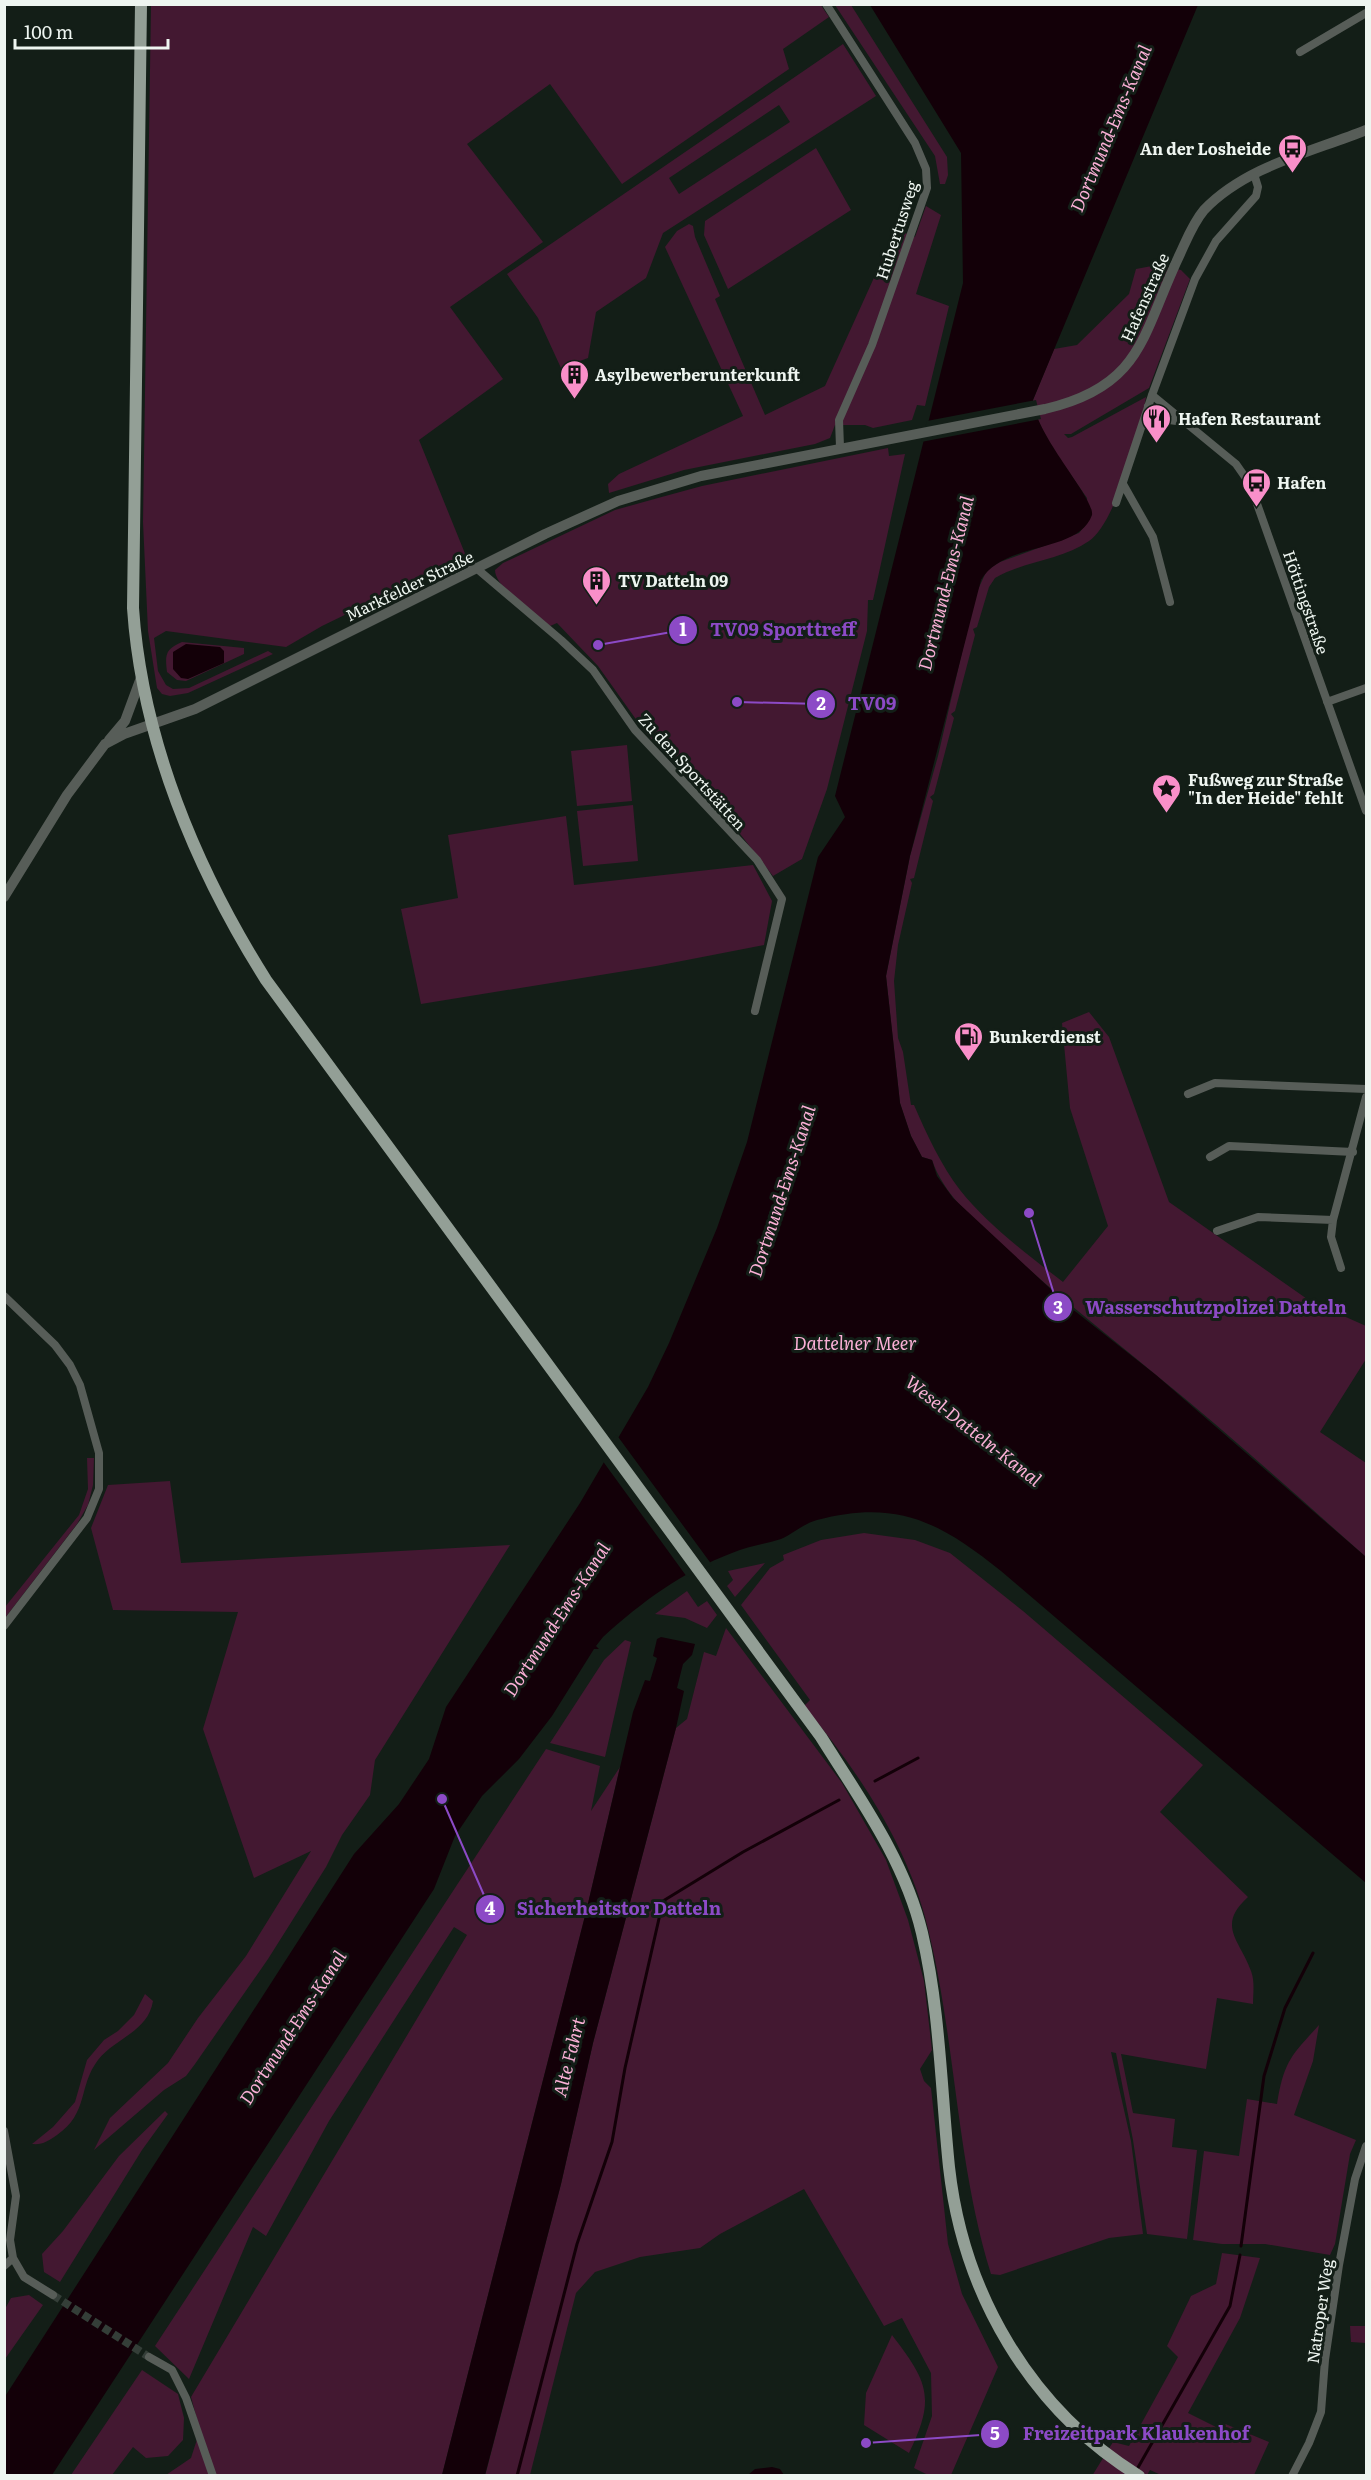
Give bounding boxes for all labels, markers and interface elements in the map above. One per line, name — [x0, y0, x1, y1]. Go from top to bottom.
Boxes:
scale bar — [15, 12, 168, 50]
text: 100 m — [24, 18, 73, 45]
water label: Dortmund-Ems-Kanal — [1063, 39, 1158, 216]
bus stop icon: An der Losheide — [1276, 132, 1308, 174]
place label: An der Losheide — [1140, 136, 1271, 160]
street label: Hubertusweg — [869, 177, 923, 283]
street label: Hafenstraße — [1114, 249, 1174, 345]
building icon: Asylbewerberunterkunft — [558, 358, 590, 400]
place label: Asylbewerberunterkunft — [595, 362, 801, 386]
restaurant icon: Hafen Restaurant — [1141, 402, 1173, 444]
place label: Hafen Restaurant — [1178, 406, 1321, 430]
bus stop icon: Hafen — [1240, 466, 1272, 508]
place label: Hafen — [1277, 470, 1326, 494]
water label: Dortmund-Ems-Kanal — [910, 492, 980, 673]
street label: Markfelder Straße — [341, 544, 477, 626]
street label: Höttingstraße — [1278, 547, 1336, 657]
building icon: TV Datteln 09 — [581, 564, 613, 606]
place label: TV Datteln 09 — [618, 568, 728, 592]
callout: TV09 Sporttreff — [668, 612, 867, 648]
text: 1 — [679, 615, 687, 642]
text: TV09 Sporttreff — [710, 615, 857, 642]
callout: TV09 — [806, 686, 908, 722]
text: 2 — [816, 689, 826, 716]
text: TV09 — [848, 689, 896, 716]
street label: Zu den Sportstätten — [634, 707, 753, 835]
place label: Fußweg zur Straße "In der Heide" fehlt — [1188, 767, 1344, 809]
place icon: Fußweg zur Straße "In der Heide" fehlt — [1151, 772, 1183, 814]
fuel station icon: Bunkerdienst — [952, 1020, 984, 1062]
place label: Bunkerdienst — [989, 1024, 1101, 1048]
water label: Dortmund-Ems-Kanal — [740, 1101, 822, 1280]
callout: Wasserschutzpolizei Datteln — [1043, 1289, 1359, 1325]
text: 3 — [1053, 1293, 1063, 1320]
text: Wasserschutzpolizei Datteln — [1085, 1293, 1347, 1320]
water label: Dattelner Meer — [793, 1329, 917, 1356]
water label: Wesel-Datteln-Kanal — [900, 1368, 1049, 1493]
water label: Dortmund-Ems-Kanal — [496, 1536, 617, 1702]
callout: Sicherheitstor Datteln — [475, 1891, 733, 1927]
text: 4 — [485, 1894, 496, 1921]
text: Sicherheitstor Datteln — [517, 1894, 722, 1921]
water label: Dortmund-Ems-Kanal — [232, 1944, 353, 2110]
water label: Alte Fahrt — [545, 2014, 591, 2100]
street label: Natroper Weg — [1300, 2257, 1338, 2365]
callout: Freizeitpark Klaukenhof — [980, 2416, 1261, 2452]
text: 5 — [990, 2419, 1000, 2446]
text: Freizeitpark Klaukenhof — [1023, 2419, 1252, 2446]

